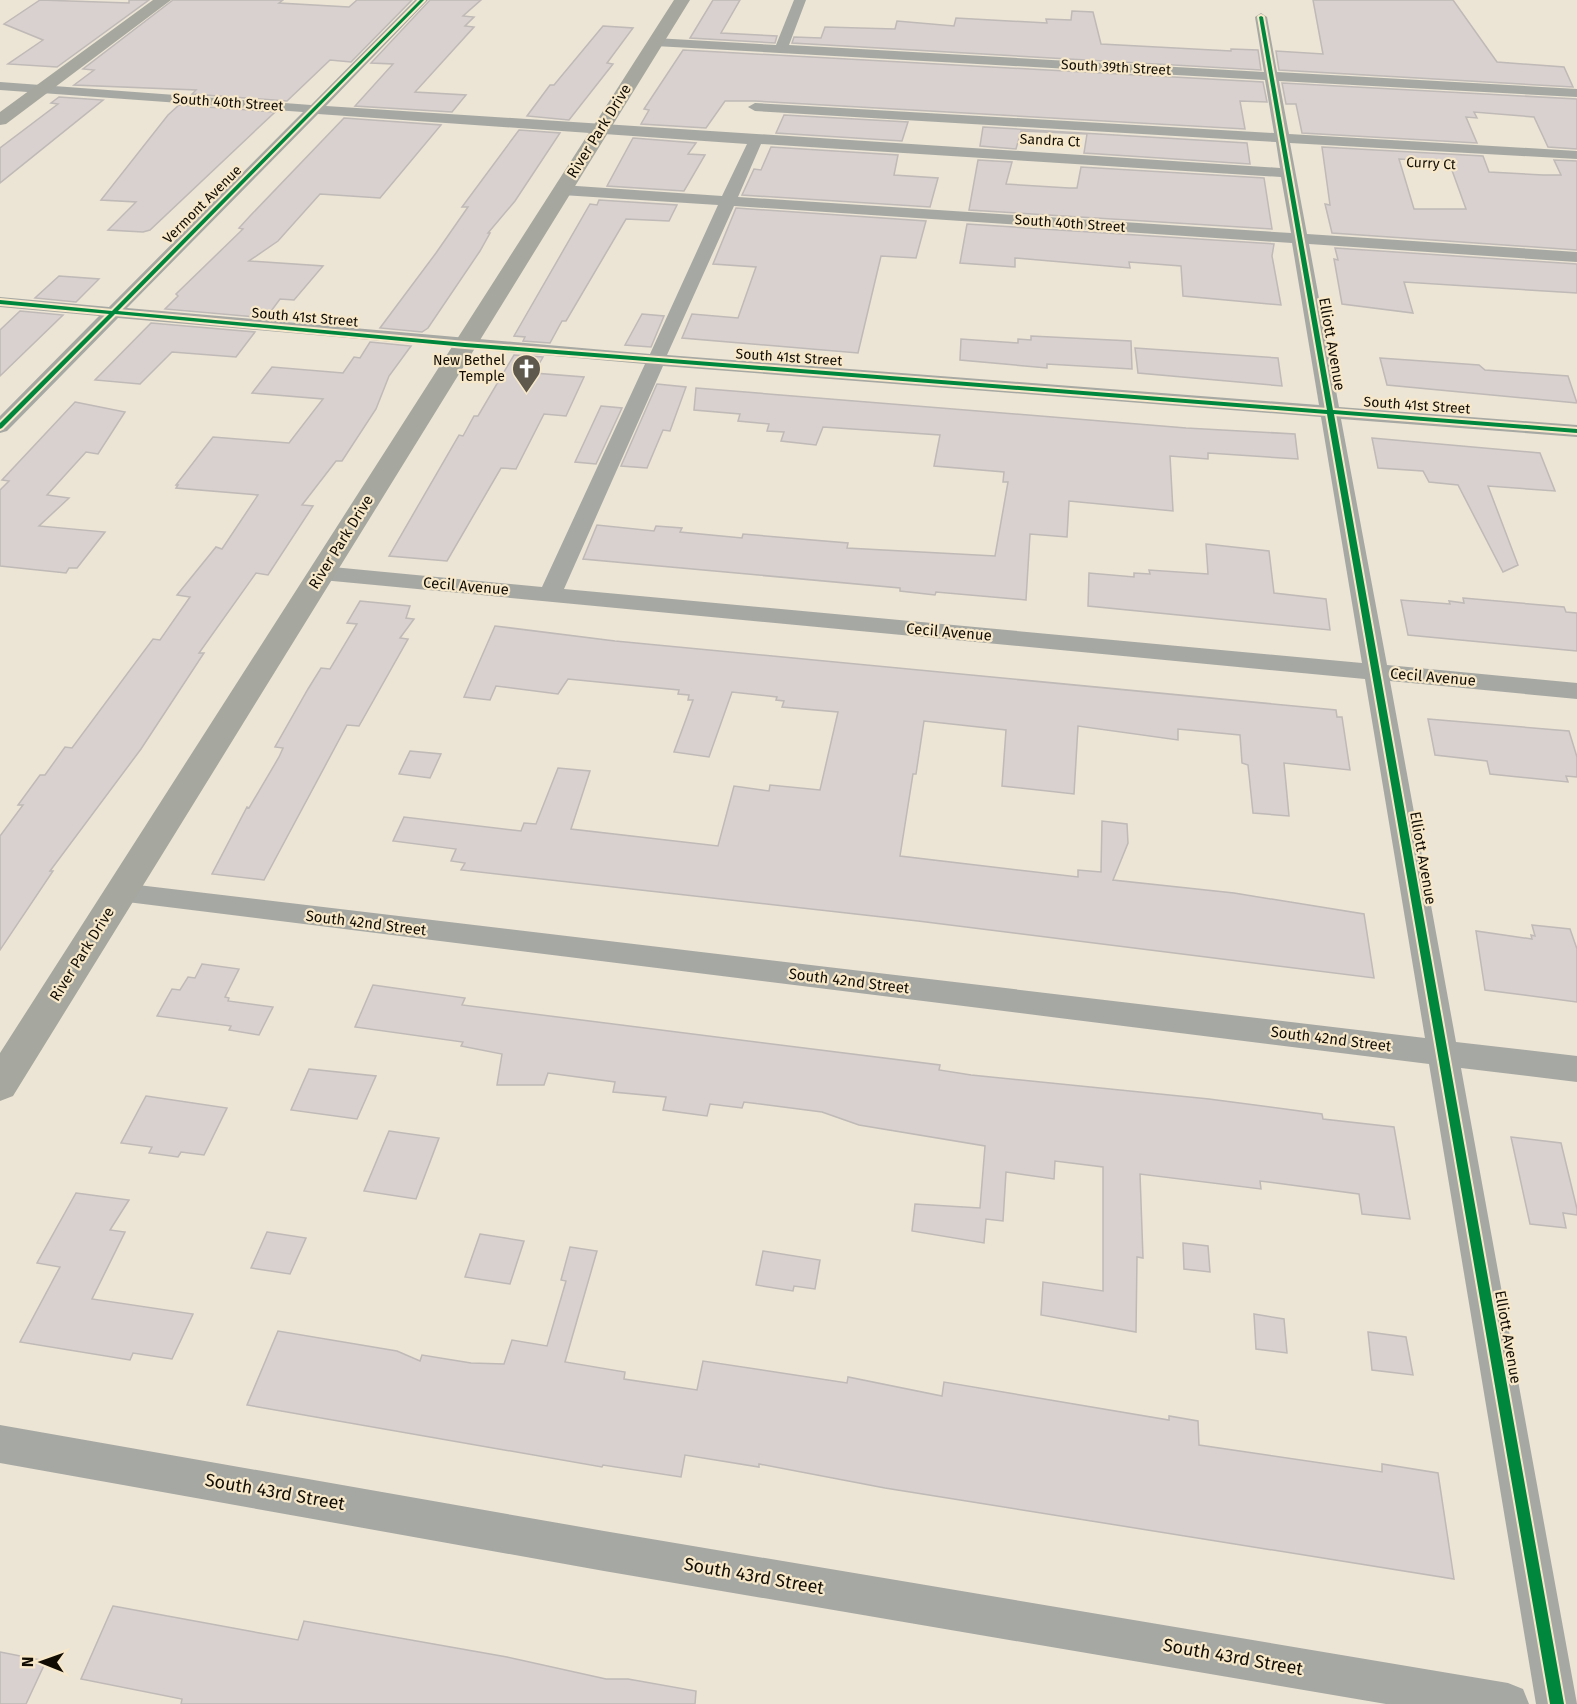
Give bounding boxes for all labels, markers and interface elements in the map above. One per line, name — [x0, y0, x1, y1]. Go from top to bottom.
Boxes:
street label: South 39th Street — [1061, 56, 1172, 79]
street label: River Park Drive — [563, 81, 635, 181]
street label: South 40th Street — [172, 90, 285, 115]
street label: Sandra Ct — [1019, 130, 1082, 151]
street label: Curry Ct — [1406, 154, 1457, 173]
street label: Vermont Avenue — [160, 162, 245, 247]
street label: South 40th Street — [1014, 211, 1127, 236]
street label: Elliott Avenue — [1315, 296, 1349, 392]
street label: South 41st Street — [251, 304, 360, 331]
street label: South 41st Street — [735, 345, 844, 370]
place label: New Bethel Temple — [433, 352, 505, 385]
church icon: New Bethel Temple — [510, 352, 542, 394]
street label: South 41st Street — [1363, 393, 1472, 418]
street label: River Park Drive — [305, 492, 377, 592]
street label: Cecil Avenue — [422, 573, 510, 599]
street label: Cecil Avenue — [905, 619, 993, 645]
street label: Cecil Avenue — [1389, 664, 1477, 690]
street label: Elliott Avenue — [1406, 810, 1440, 906]
street label: River Park Drive — [46, 904, 118, 1004]
street label: South 42nd Street — [305, 907, 428, 939]
street label: South 42nd Street — [788, 965, 911, 997]
street label: South 42nd Street — [1270, 1023, 1393, 1055]
street label: Elliott Avenue — [1491, 1289, 1525, 1385]
street label: South 43rd Street — [203, 1469, 347, 1515]
street label: South 43rd Street — [682, 1553, 826, 1599]
north arrow — [12, 1632, 72, 1692]
street label: South 43rd Street — [1161, 1634, 1305, 1680]
text: N — [18, 1656, 37, 1667]

